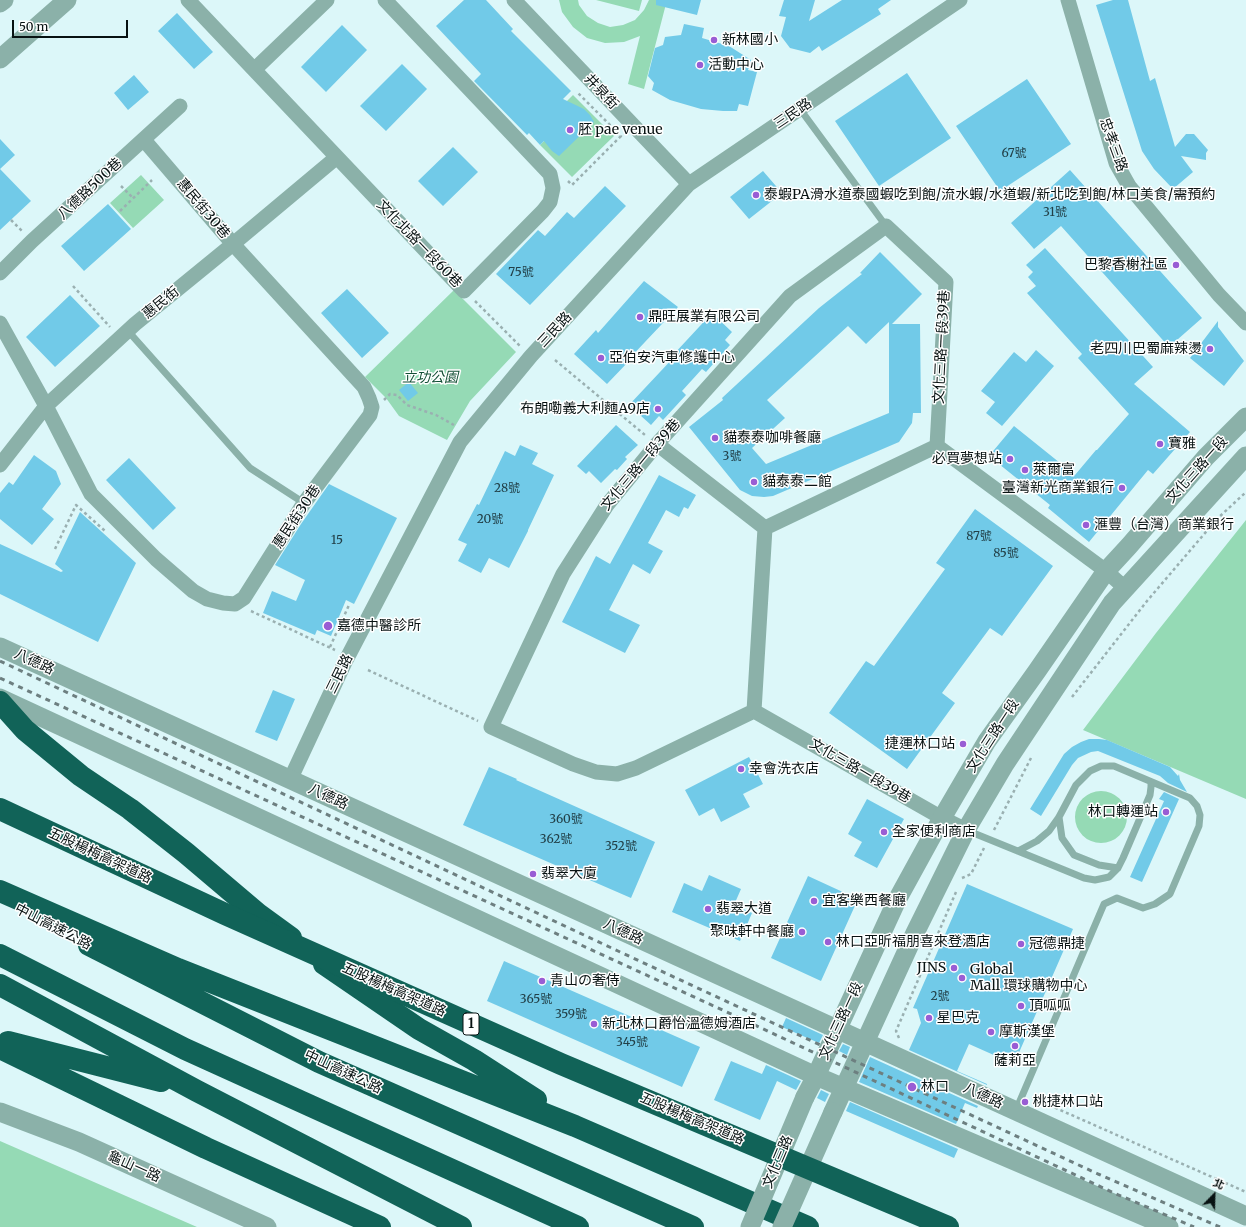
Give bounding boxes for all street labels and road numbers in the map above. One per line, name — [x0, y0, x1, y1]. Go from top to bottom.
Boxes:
street label: 井泉街 — [581, 71, 621, 113]
street label: 三民路 — [771, 95, 815, 133]
street label: 忠孝三路 — [1096, 116, 1130, 174]
street label: 八德路500巷 — [54, 155, 126, 223]
street label: 惠民街30巷 — [173, 176, 233, 242]
street label: 文化北路一段60巷 — [373, 197, 465, 291]
street label: 惠民街 — [139, 283, 183, 323]
street label: 文化三路一段39巷 — [931, 290, 953, 404]
street label: 三民路 — [535, 309, 575, 351]
street label: 文化三路一段39巷 — [598, 416, 684, 514]
street label: 文化三路一段 — [1163, 433, 1231, 507]
street label: 惠民街30巷 — [270, 482, 324, 552]
street label: 八德路 — [11, 646, 57, 678]
street label: 三民路 — [323, 651, 357, 697]
street label: 文化三路一段 — [963, 696, 1023, 776]
street label: 文化三路一段39巷 — [806, 735, 914, 807]
street label: 八德路 — [305, 781, 351, 813]
street label: 五股楊梅高架道路 — [46, 825, 154, 887]
street label: 中山高速公路 — [12, 900, 94, 954]
street label: 八德路 — [600, 916, 646, 948]
street label: 五股楊梅高架道路 — [339, 960, 449, 1020]
street label: 文化三路一段 — [816, 979, 866, 1063]
road number: 1 — [463, 1013, 479, 1035]
street label: 中山高速公路 — [301, 1047, 385, 1097]
street label: 八德路 — [960, 1080, 1006, 1112]
street label: 五股楊梅高架道路 — [637, 1089, 747, 1149]
street label: 文化三路 — [759, 1133, 797, 1191]
street label: 龜山一路 — [105, 1148, 163, 1186]

